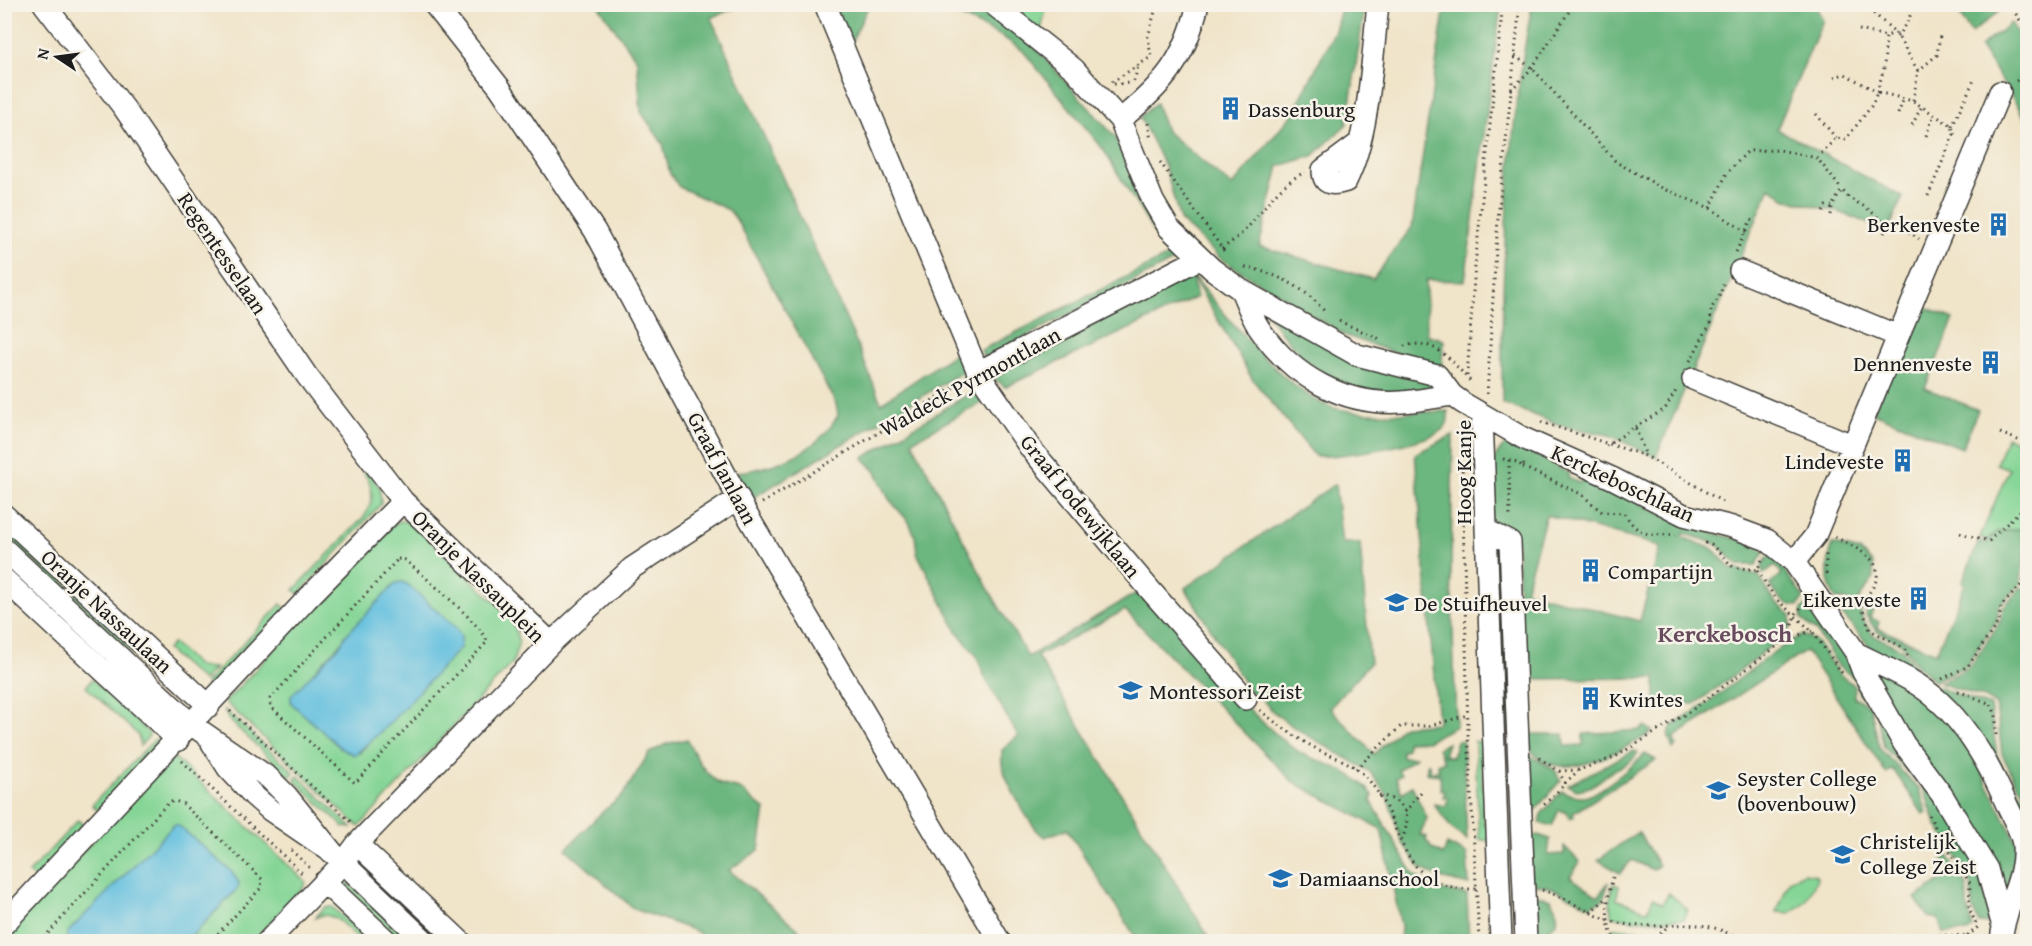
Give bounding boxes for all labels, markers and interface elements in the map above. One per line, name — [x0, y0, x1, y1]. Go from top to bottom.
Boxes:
north arrow — [27, 27, 87, 87]
text: N — [29, 45, 55, 62]
place label: Dassenburg — [1248, 93, 1355, 125]
building icon: Dassenburg — [1217, 96, 1243, 122]
street label: Regentesselaan — [170, 185, 276, 321]
place label: Berkenveste — [1867, 208, 1980, 240]
building icon: Berkenveste — [1985, 211, 2011, 237]
street label: Waldeck Pyrmontlaan — [874, 318, 1067, 444]
place label: Dennenveste — [1853, 347, 1972, 379]
building icon: Dennenveste — [1977, 350, 2003, 376]
street label: Graaf Janlaan — [680, 406, 766, 531]
street label: Hoog Kanje — [1447, 420, 1479, 524]
street label: Graaf Lodewijklaan — [1013, 427, 1149, 585]
street label: Kerckeboschlaan — [1546, 436, 1701, 531]
place label: Lindeveste — [1785, 445, 1884, 477]
building icon: Lindeveste — [1889, 448, 1915, 474]
street label: Oranje Nassauplein — [405, 502, 554, 651]
street label: Oranje Nassaulaan — [34, 541, 181, 681]
place label: Compartijn — [1608, 555, 1713, 587]
building icon: Compartijn — [1577, 558, 1603, 584]
place label: Eikenveste — [1803, 583, 1901, 615]
building icon: Eikenveste — [1906, 586, 1932, 612]
place label: De Stuifheuvel — [1414, 587, 1548, 619]
school or university icon: De Stuifheuvel — [1383, 590, 1409, 616]
district label: Kerckebosch — [1658, 616, 1792, 651]
place label: Montessori Zeist — [1149, 675, 1302, 707]
school or university icon: Montessori Zeist — [1118, 678, 1144, 704]
place label: Kwintes — [1609, 683, 1683, 715]
building icon: Kwintes — [1578, 686, 1604, 712]
place label: Seyster College (bovenbouw) — [1737, 762, 1877, 819]
school or university icon: Seyster College (bovenbouw) — [1706, 778, 1732, 804]
place label: Christelijk College Zeist — [1860, 825, 1977, 882]
school or university icon: Christelijk College Zeist — [1829, 841, 1855, 867]
place label: Damiaanschool — [1299, 862, 1439, 894]
school or university icon: Damiaanschool — [1268, 865, 1294, 891]

